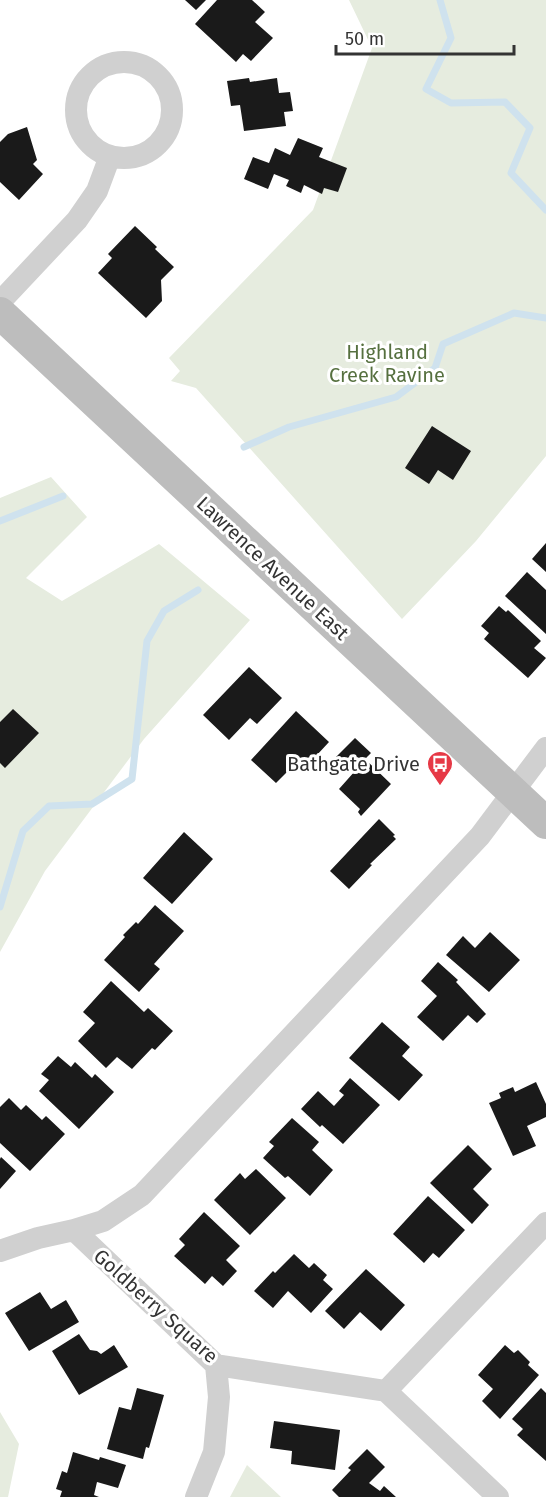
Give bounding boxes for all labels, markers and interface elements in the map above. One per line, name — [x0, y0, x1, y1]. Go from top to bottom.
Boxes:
scale bar — [336, 18, 514, 56]
text: 50 m — [345, 28, 384, 50]
park label: Highland Creek Ravine — [329, 340, 445, 387]
street label: Lawrence Avenue East — [192, 491, 355, 645]
bus stop icon: Bathgate Drive — [425, 749, 455, 787]
place label: Bathgate Drive — [287, 752, 420, 776]
street label: Goldberry Square — [89, 1244, 223, 1368]

